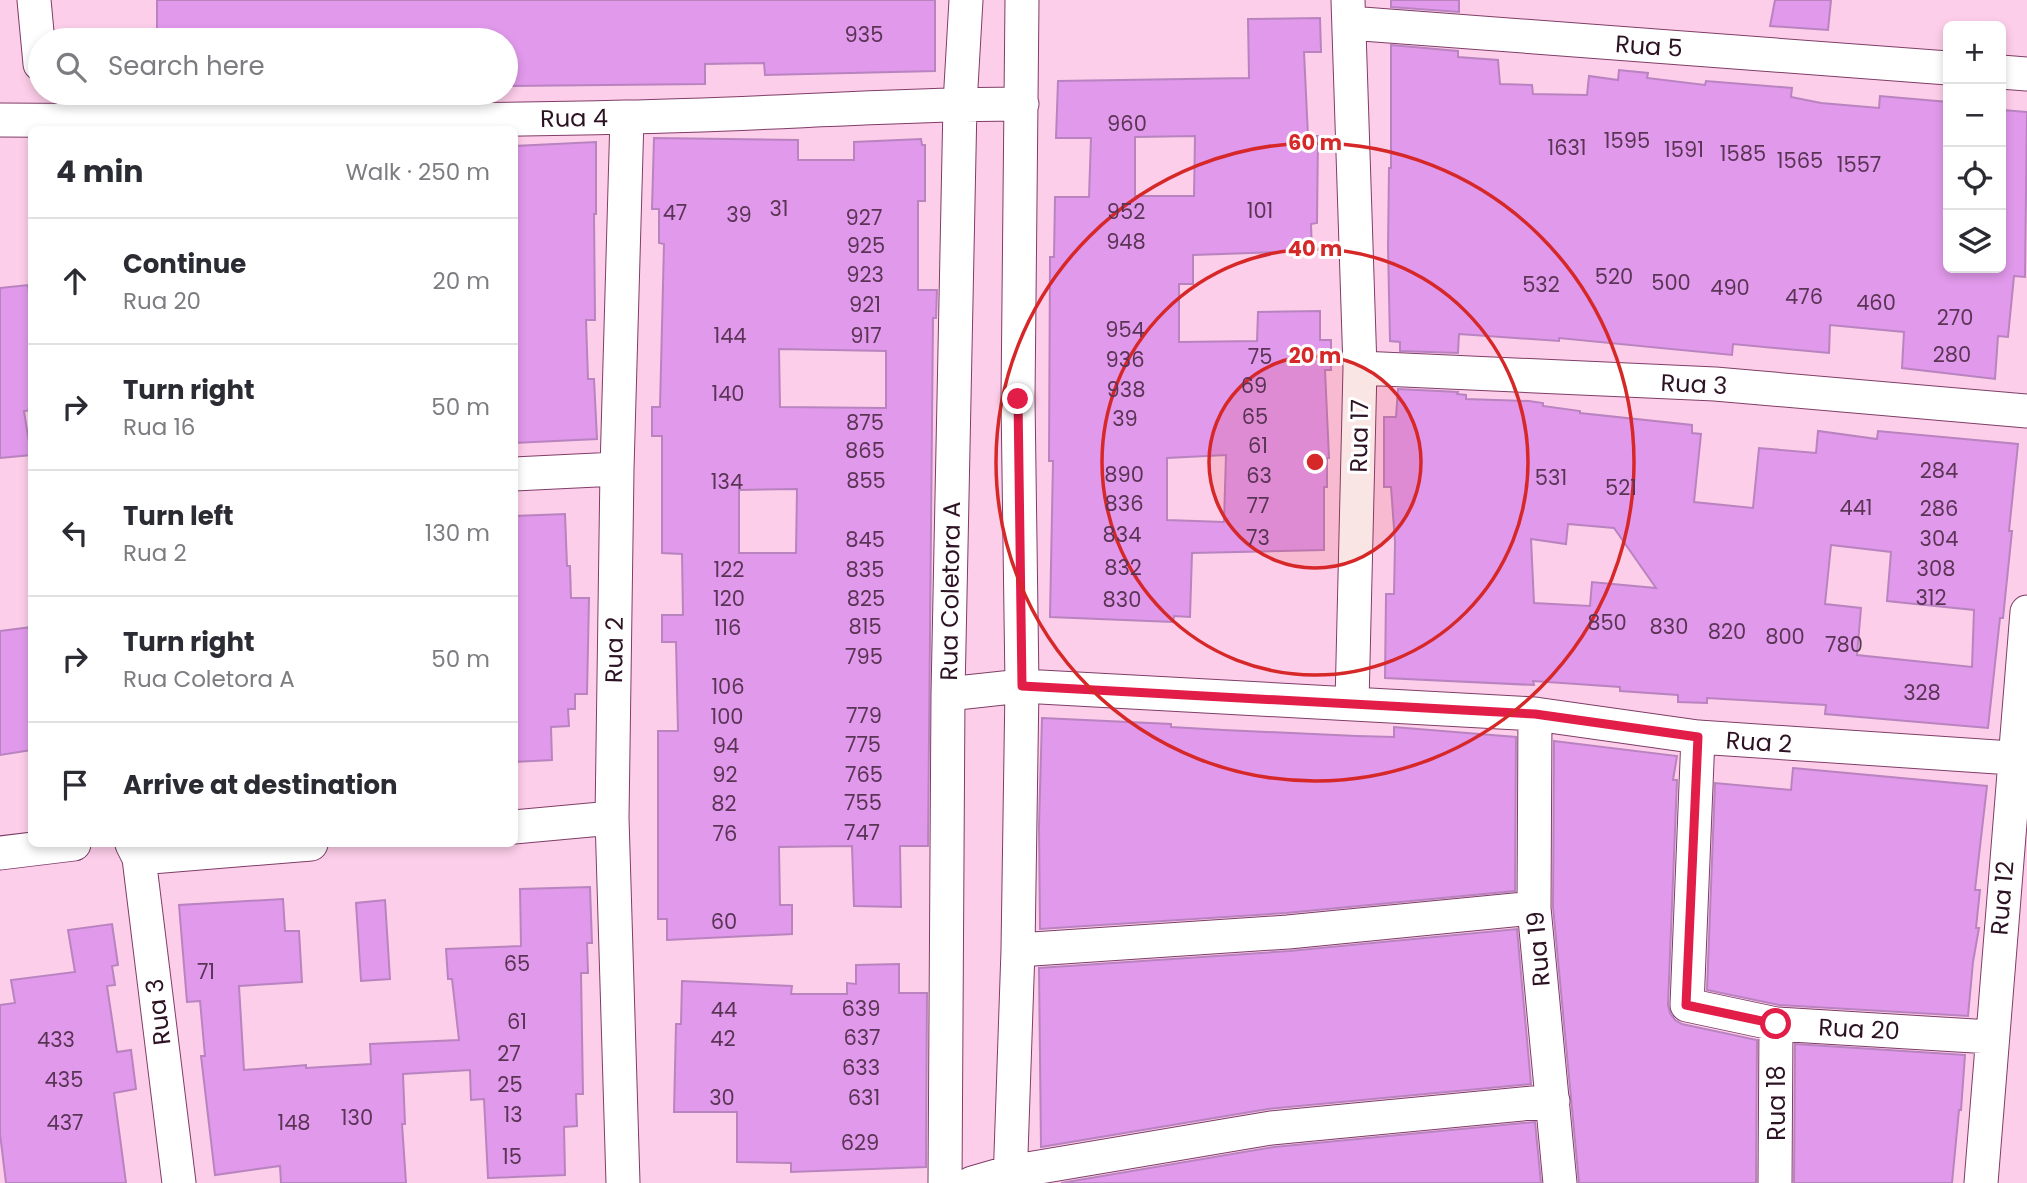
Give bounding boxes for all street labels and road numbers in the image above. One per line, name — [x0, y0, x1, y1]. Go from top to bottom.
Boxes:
street label: Rua 5 — [1614, 27, 1684, 65]
street label: Rua 4 — [540, 101, 608, 135]
street label: Rua 3 — [1660, 366, 1728, 402]
street label: Rua 17 — [1342, 399, 1376, 473]
street label: Rua Coletora A — [932, 501, 968, 681]
street label: Rua 2 — [597, 617, 631, 683]
street label: Rua 2 — [1725, 723, 1793, 761]
street label: Rua 12 — [1982, 860, 2022, 936]
street label: Rua 19 — [1518, 910, 1558, 988]
street label: Rua 3 — [138, 977, 178, 1047]
street label: Rua 20 — [1817, 1010, 1901, 1048]
street label: Rua 18 — [1760, 1065, 1793, 1141]

